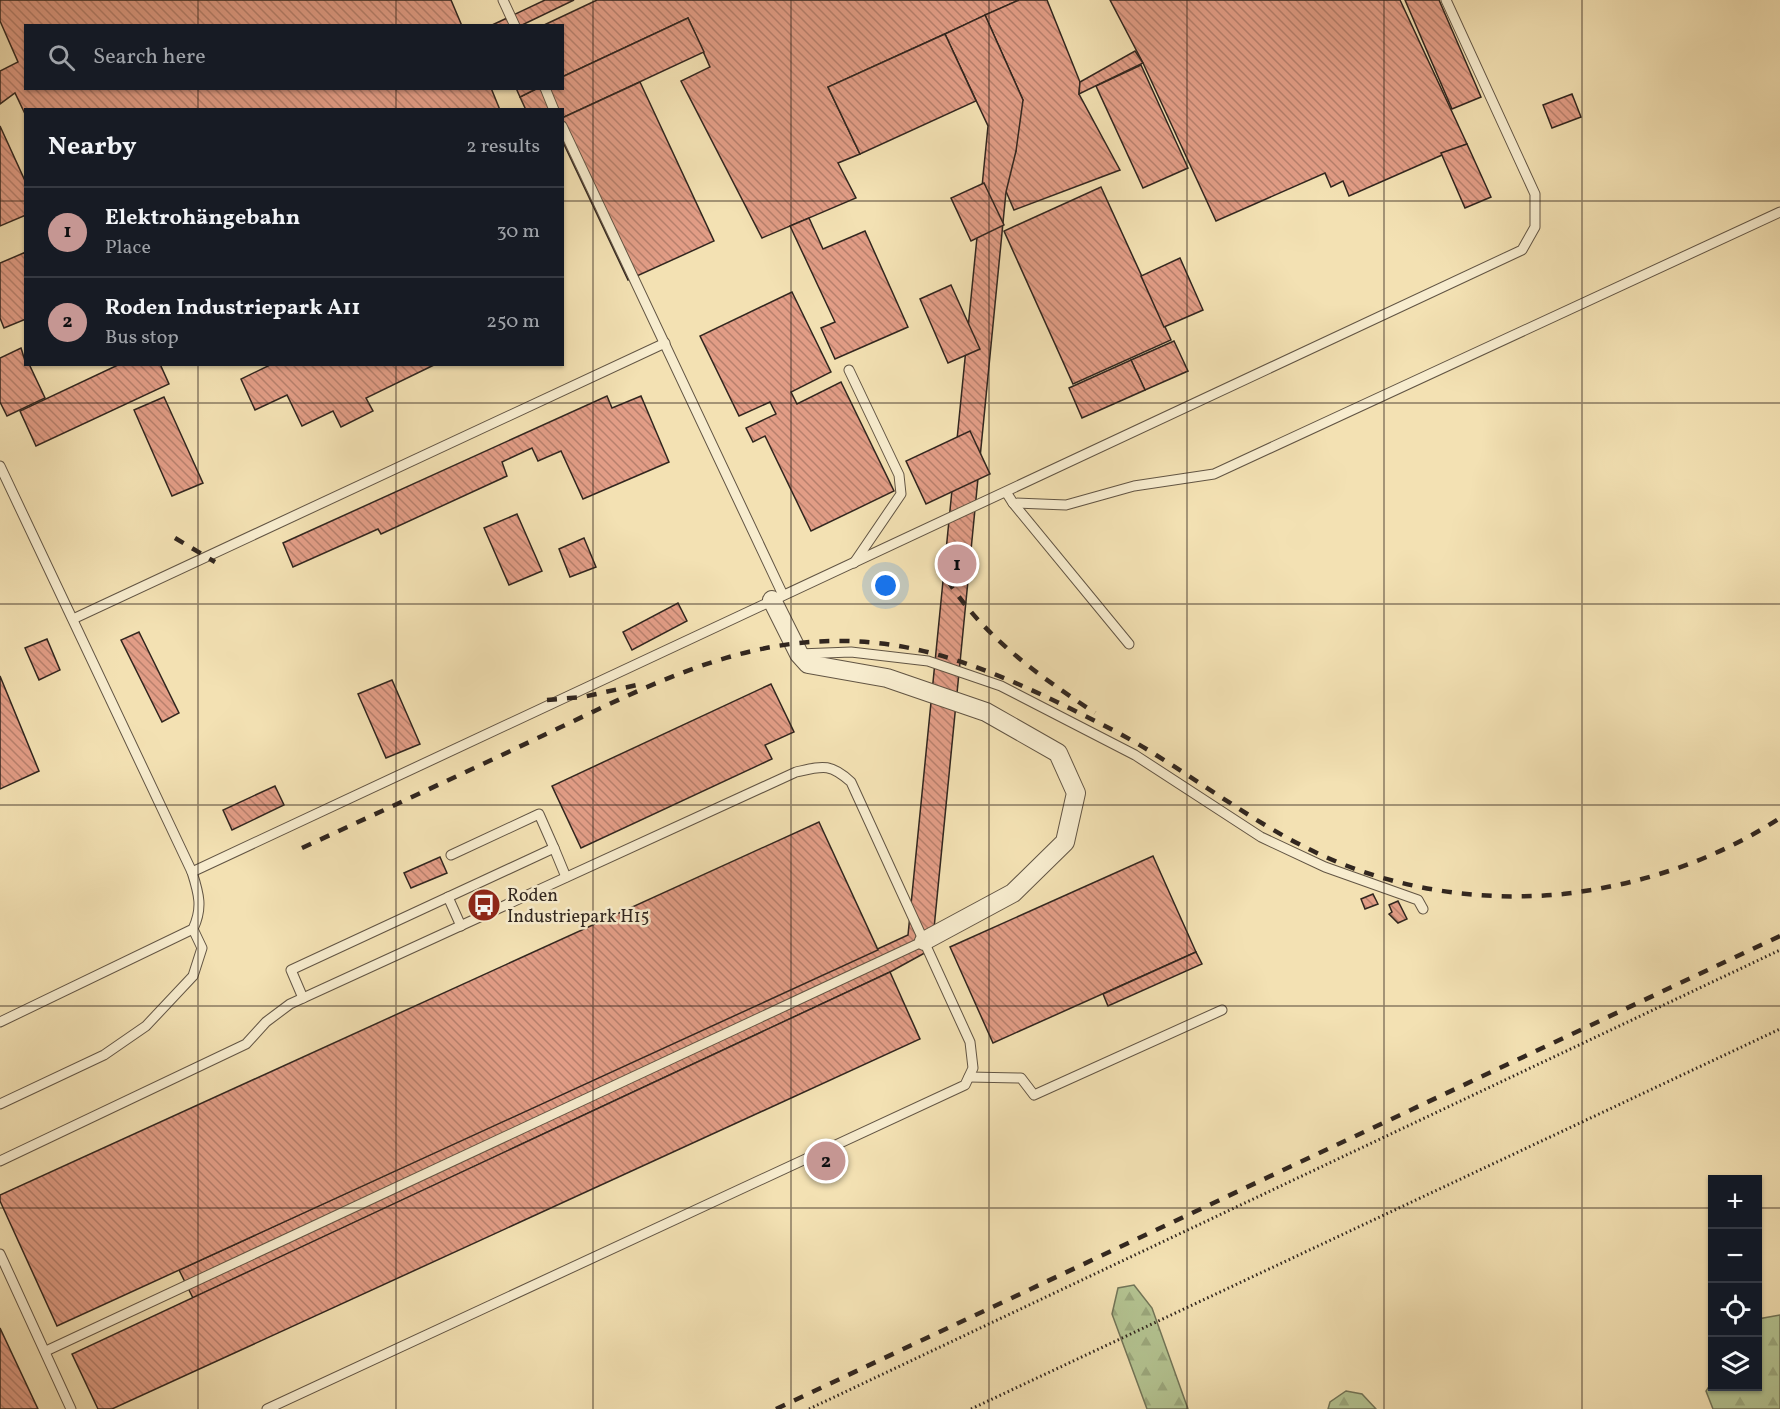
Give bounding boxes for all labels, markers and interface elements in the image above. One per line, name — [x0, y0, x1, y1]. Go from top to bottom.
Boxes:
search box — [24, 24, 564, 90]
icon: search — [45, 41, 78, 74]
text: Search here — [93, 42, 206, 73]
text: Nearby — [48, 129, 137, 165]
text: 2 results — [466, 133, 540, 161]
text: Elektrohängebahn — [105, 203, 300, 234]
text: 1 — [63, 218, 72, 246]
text: 30 m — [496, 218, 540, 246]
text: Place — [105, 234, 151, 262]
text: Roden Industriepark A11 — [105, 293, 360, 324]
text: 2 — [62, 308, 73, 336]
text: 250 m — [486, 308, 540, 336]
text: Bus stop — [105, 324, 179, 352]
pin: 1 — [938, 542, 976, 586]
your location — [871, 571, 900, 600]
place label: Roden Industriepark H15 — [507, 884, 649, 930]
bus stop icon: Roden Industriepark H15 — [466, 887, 502, 923]
pin: 2 — [806, 1138, 846, 1184]
map controls — [1708, 1175, 1762, 1391]
button: + — [1708, 1175, 1762, 1229]
button: − — [1708, 1229, 1762, 1283]
button: locate — [1708, 1283, 1762, 1337]
button: layers — [1708, 1337, 1762, 1391]

